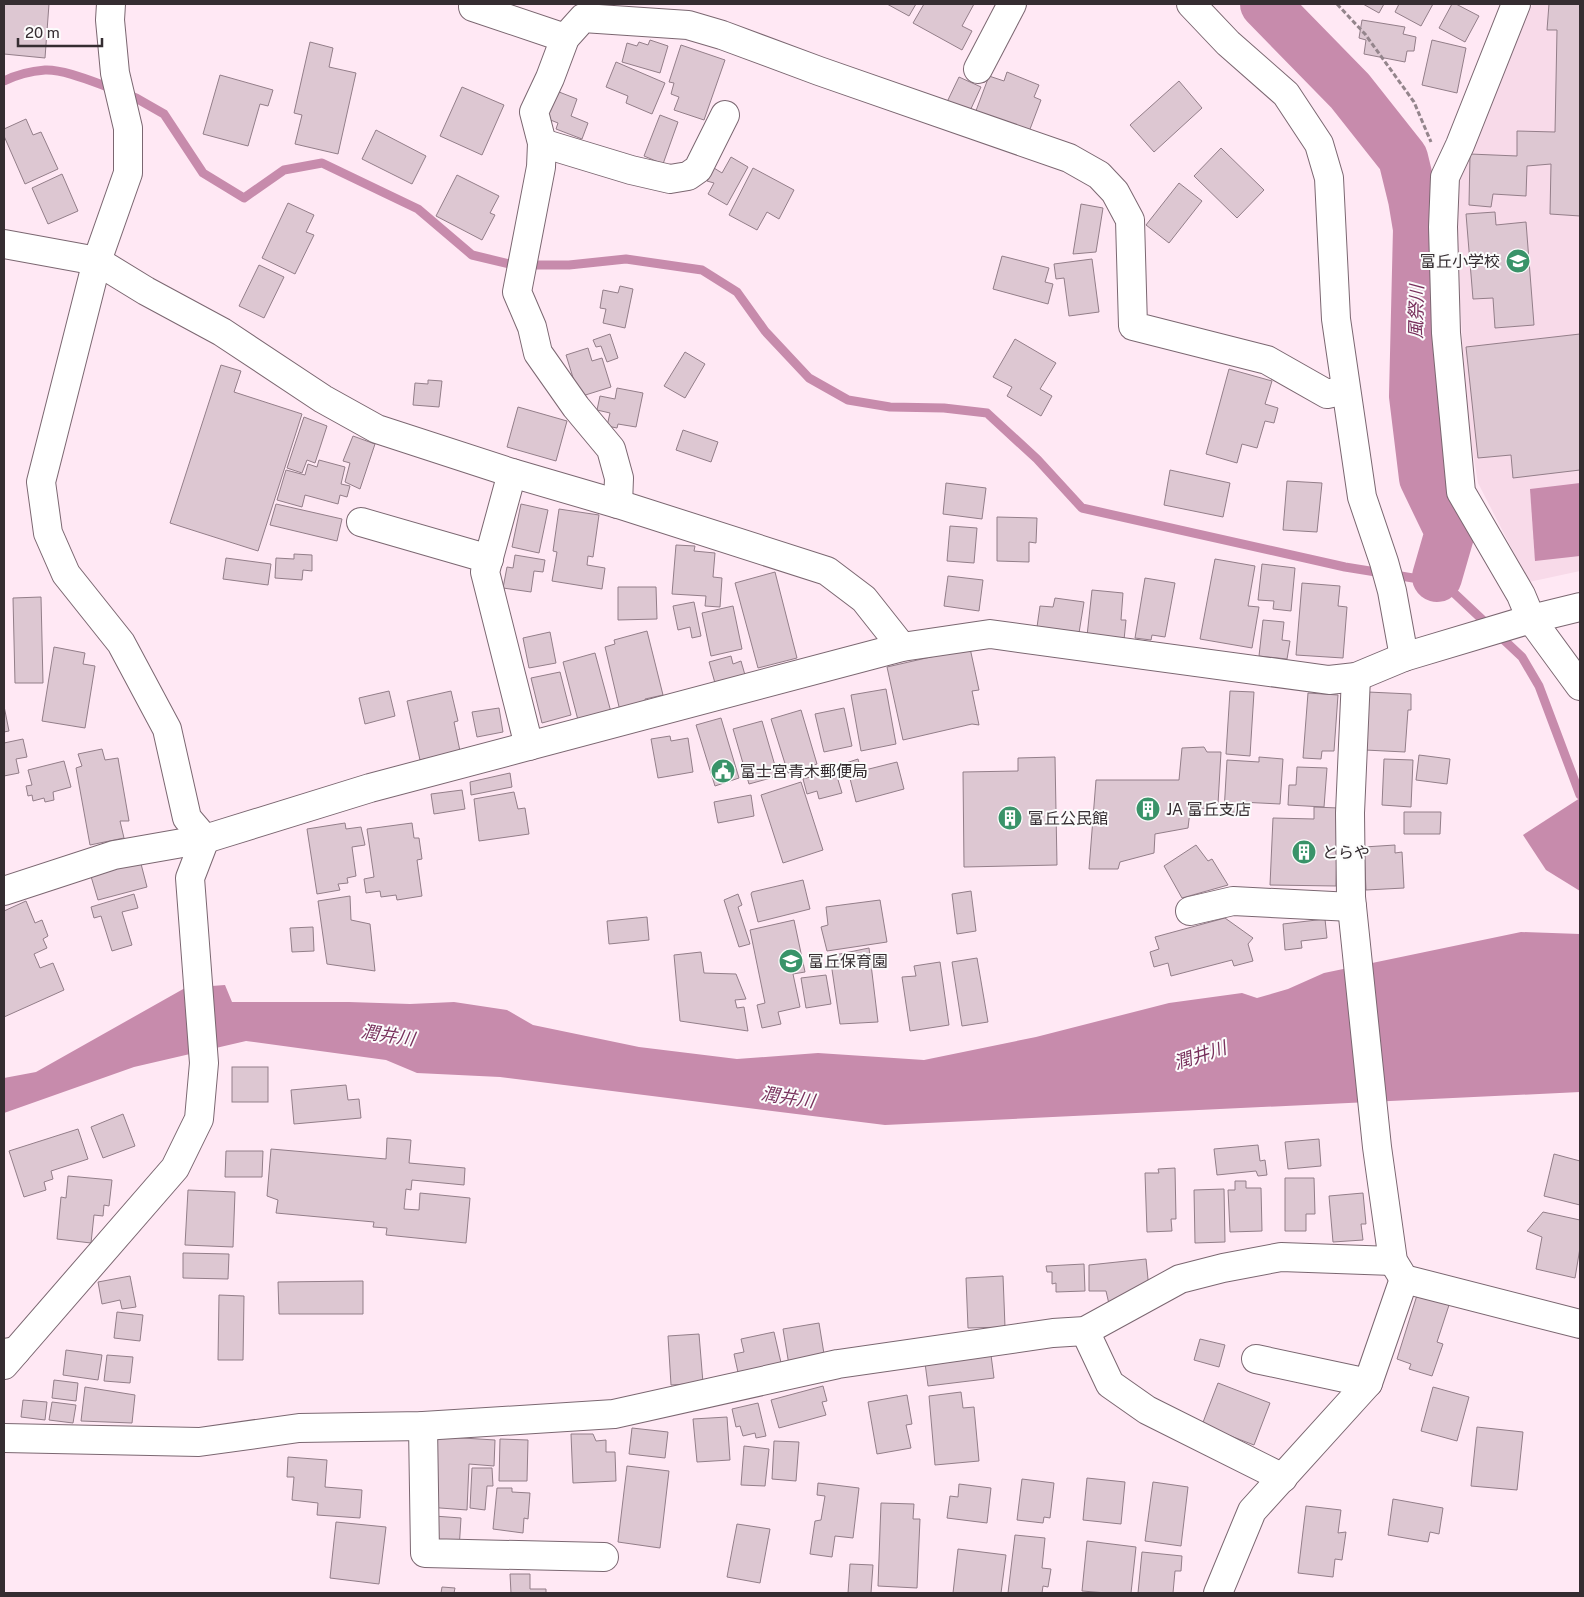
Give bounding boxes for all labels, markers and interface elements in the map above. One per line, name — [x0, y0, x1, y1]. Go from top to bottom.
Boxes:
scale bar — [18, 15, 101, 47]
text: 20 m — [25, 24, 60, 41]
school or university icon: 富丘小学校 — [1505, 248, 1531, 274]
place label: 富丘小学校 — [1420, 252, 1500, 271]
water label: 風祭川 — [1405, 283, 1427, 339]
public building icon: 富士宮青木郵便局 — [710, 758, 736, 784]
place label: 富士宮青木郵便局 — [740, 762, 868, 781]
building icon: JA 富丘支店 — [1135, 796, 1161, 822]
place label: JA 富丘支店 — [1166, 800, 1251, 819]
building icon: 富丘公民館 — [997, 805, 1023, 831]
place label: 富丘公民館 — [1028, 809, 1108, 828]
building icon: とらや — [1291, 839, 1317, 865]
place label: とらや — [1322, 843, 1370, 862]
school or university icon: 富丘保育園 — [778, 948, 804, 974]
place label: 富丘保育園 — [808, 952, 888, 971]
water label: 潤井川 — [360, 1020, 418, 1050]
water label: 潤井川 — [1171, 1036, 1231, 1073]
water label: 潤井川 — [760, 1082, 818, 1112]

